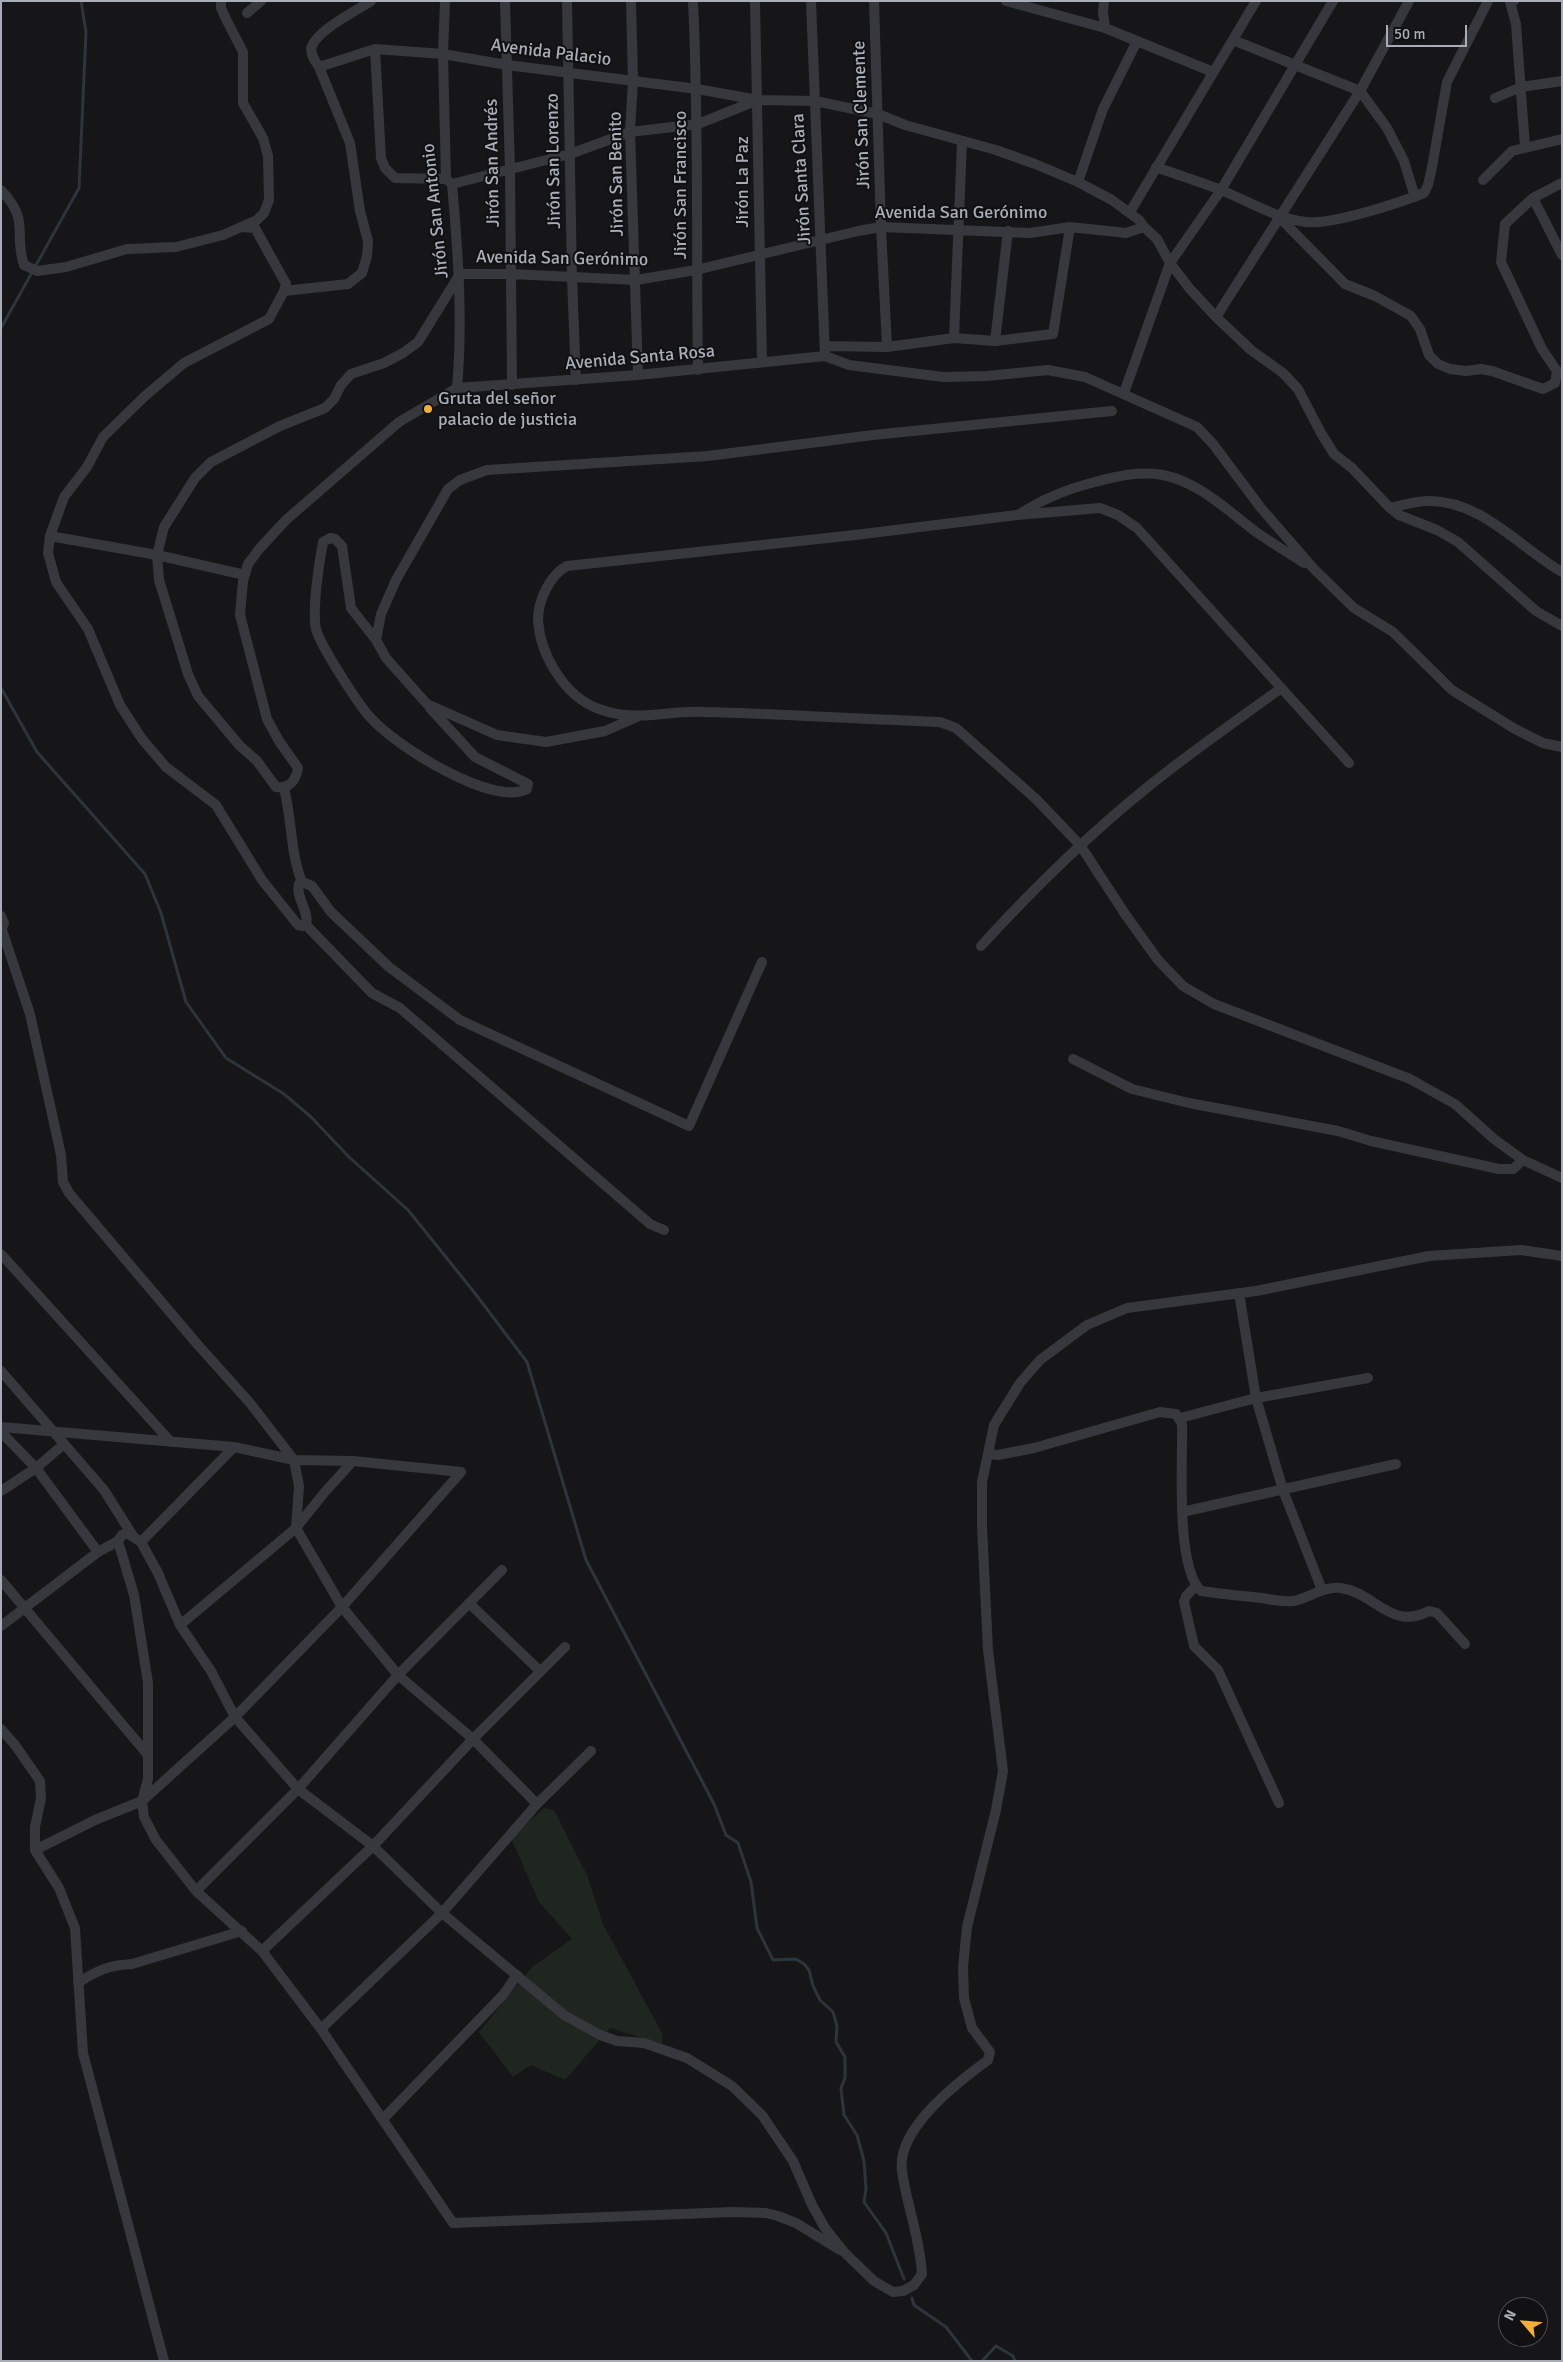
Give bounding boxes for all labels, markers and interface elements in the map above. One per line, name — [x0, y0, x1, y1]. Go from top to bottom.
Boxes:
scale bar — [1388, 15, 1469, 47]
text: 50 m — [1394, 25, 1425, 43]
street label: Avenida Palacio — [490, 35, 612, 71]
street label: Jirón San Clemente — [849, 40, 875, 190]
street label: Jirón San Lorenzo — [542, 93, 566, 229]
street label: Jirón San Andrés — [481, 98, 505, 228]
street label: Jirón San Benito — [605, 111, 629, 237]
street label: Jirón San Francisco — [670, 111, 692, 259]
street label: Jirón Santa Clara — [788, 113, 816, 245]
street label: Jirón La Paz — [732, 136, 754, 228]
street label: Jirón San Antonio — [418, 142, 454, 280]
street label: Avenida San Gerónimo — [875, 202, 1047, 224]
street label: Avenida San Gerónimo — [476, 247, 648, 271]
street label: Avenida Santa Rosa — [564, 341, 716, 375]
place label: Gruta del señor palacio de justicia — [438, 388, 577, 430]
marker: Gruta del señor palacio de justicia — [422, 403, 434, 415]
north arrow — [1498, 2297, 1548, 2347]
text: N — [1500, 2307, 1520, 2324]

